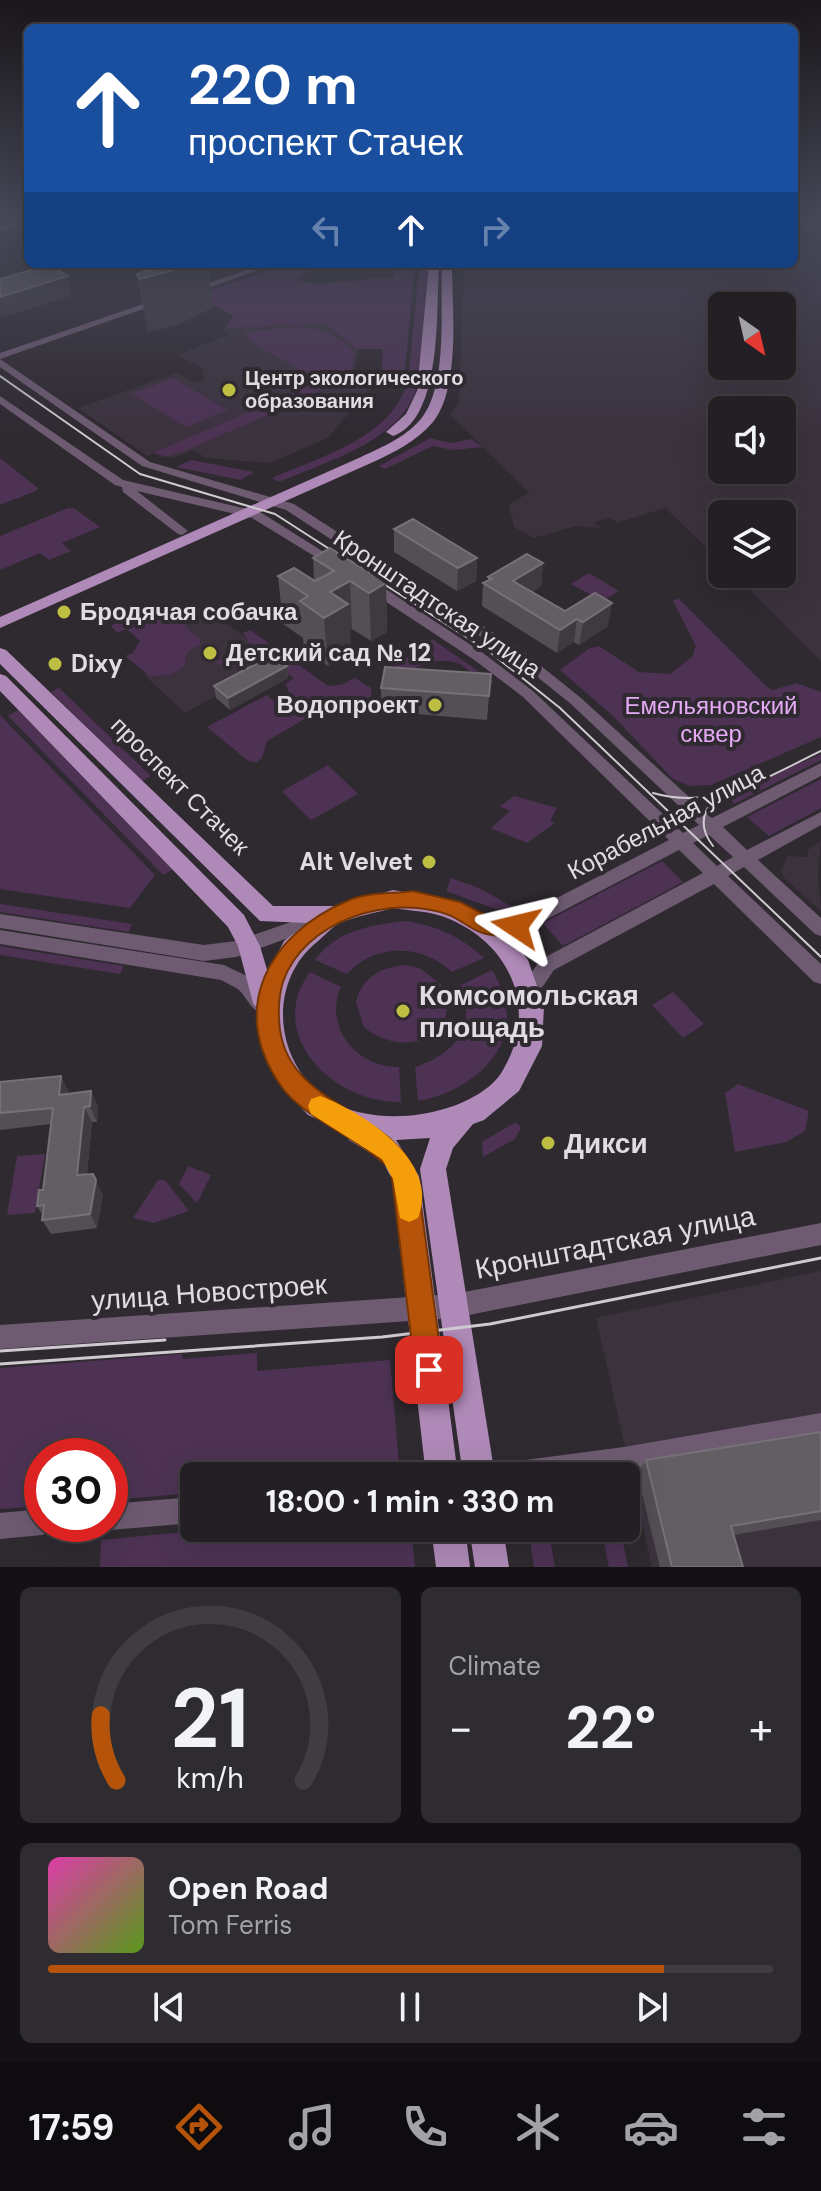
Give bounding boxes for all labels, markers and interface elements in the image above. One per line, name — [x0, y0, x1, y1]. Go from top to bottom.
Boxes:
text: 220 m — [188, 48, 358, 121]
icon: ahead — [56, 56, 160, 160]
text: проспект Стачек — [188, 119, 463, 166]
icon: left — [305, 208, 349, 252]
icon: ahead — [389, 208, 433, 252]
icon: right — [473, 208, 517, 252]
north arrow — [708, 292, 796, 380]
map controls — [708, 292, 796, 588]
place label: Центр экологического образования — [245, 365, 463, 414]
marker: Центр экологического образования — [220, 381, 238, 399]
button: sound — [708, 396, 796, 484]
button: layers — [708, 500, 796, 588]
street label: Кронштадтская улица — [328, 523, 548, 685]
place label: Бродячая собачка — [80, 596, 298, 627]
marker: Бродячая собачка — [55, 603, 73, 621]
place label: Детский сад № 12 — [226, 637, 431, 668]
marker: Детский сад № 12 — [201, 644, 219, 662]
place label: Dixy — [71, 648, 123, 679]
marker: Dixy — [46, 655, 64, 673]
place label: Водопроект — [277, 689, 419, 720]
park label: Емельяновский сквер — [625, 690, 797, 749]
marker: Водопроект — [426, 696, 444, 714]
street label: проспект Стачек — [105, 710, 257, 862]
street label: Корабельная улица — [562, 756, 770, 887]
place label: Alt Velvet — [300, 846, 413, 877]
marker: Alt Velvet — [420, 853, 438, 871]
position arrow — [474, 884, 558, 968]
place label: Комсомольская площадь — [419, 977, 639, 1046]
marker: Комсомольская площадь — [394, 1002, 412, 1020]
place label: Дикси — [564, 1125, 648, 1162]
marker: Дикси — [539, 1134, 557, 1152]
street label: Кронштадтская улица — [472, 1197, 759, 1288]
street label: улица Новостроек — [90, 1266, 329, 1319]
pin — [395, 1336, 463, 1404]
icon: arrive — [407, 1348, 451, 1392]
speed limit sign: 30 — [24, 1438, 128, 1542]
text: 18:00 · 1 min · 330 m — [266, 1482, 554, 1521]
text: Climate — [449, 1649, 541, 1683]
text: 21 — [171, 1664, 249, 1773]
text: 22° — [565, 1688, 656, 1767]
text: − — [449, 1699, 473, 1757]
text: + — [749, 1699, 773, 1757]
text: km/h — [176, 1760, 244, 1797]
text: Open Road — [168, 1869, 328, 1908]
text: Tom Ferris — [168, 1908, 292, 1942]
icon: previous — [147, 1985, 191, 2029]
icon: pause — [388, 1985, 432, 2029]
icon: next — [630, 1985, 674, 2029]
icon: directions — [171, 2099, 227, 2155]
icon: music — [284, 2099, 340, 2155]
icon: phone — [397, 2099, 453, 2155]
icon: climate — [510, 2099, 566, 2155]
icon: car — [623, 2099, 679, 2155]
icon: filters — [736, 2099, 792, 2155]
text: 17:59 — [29, 2104, 114, 2151]

